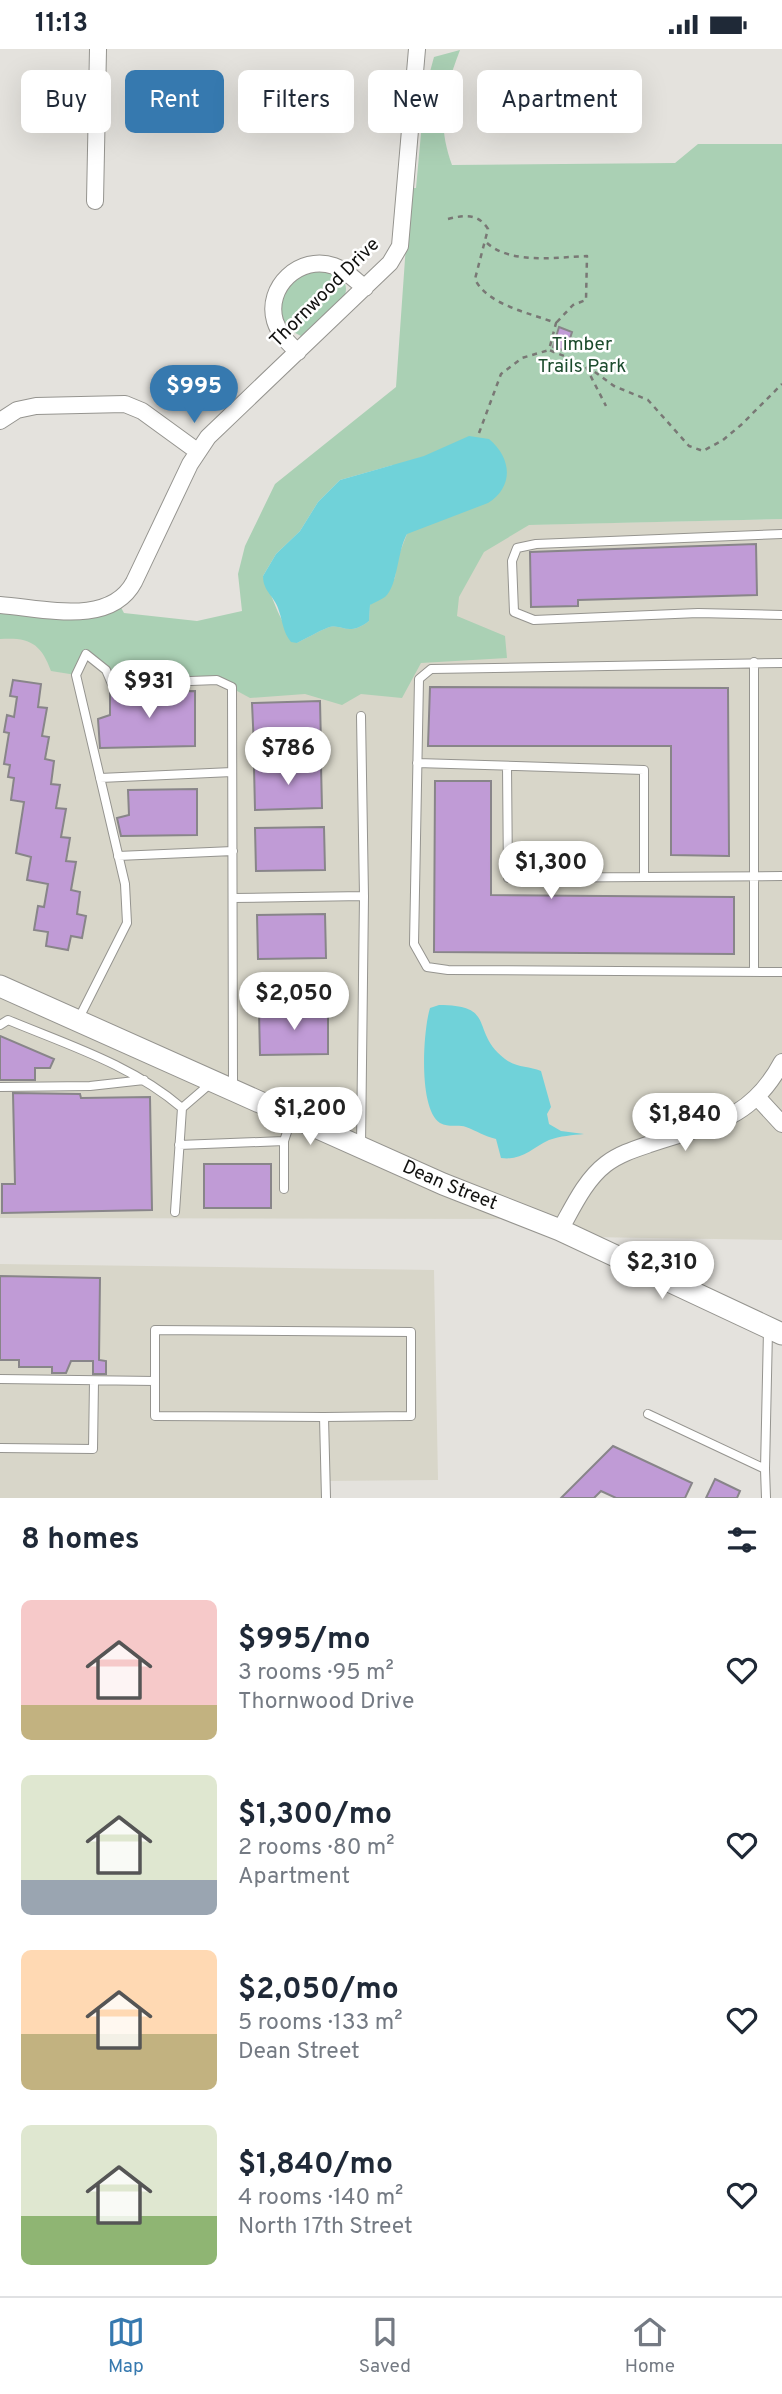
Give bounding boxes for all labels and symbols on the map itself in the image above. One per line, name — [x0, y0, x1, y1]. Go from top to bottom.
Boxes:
street label: Thornwood Drive — [265, 233, 385, 353]
park label: Timber Trails Park — [538, 333, 626, 379]
pin: $995 — [153, 365, 235, 425]
pin: $931 — [108, 661, 190, 720]
pin: $786 — [247, 727, 329, 787]
pin: $1,300 — [494, 841, 608, 901]
pin: $2,050 — [237, 972, 351, 1032]
pin: $1,200 — [253, 1087, 367, 1147]
pin: $1,840 — [628, 1093, 742, 1153]
street label: Dean Street — [398, 1155, 501, 1216]
pin: $2,310 — [605, 1241, 719, 1301]

